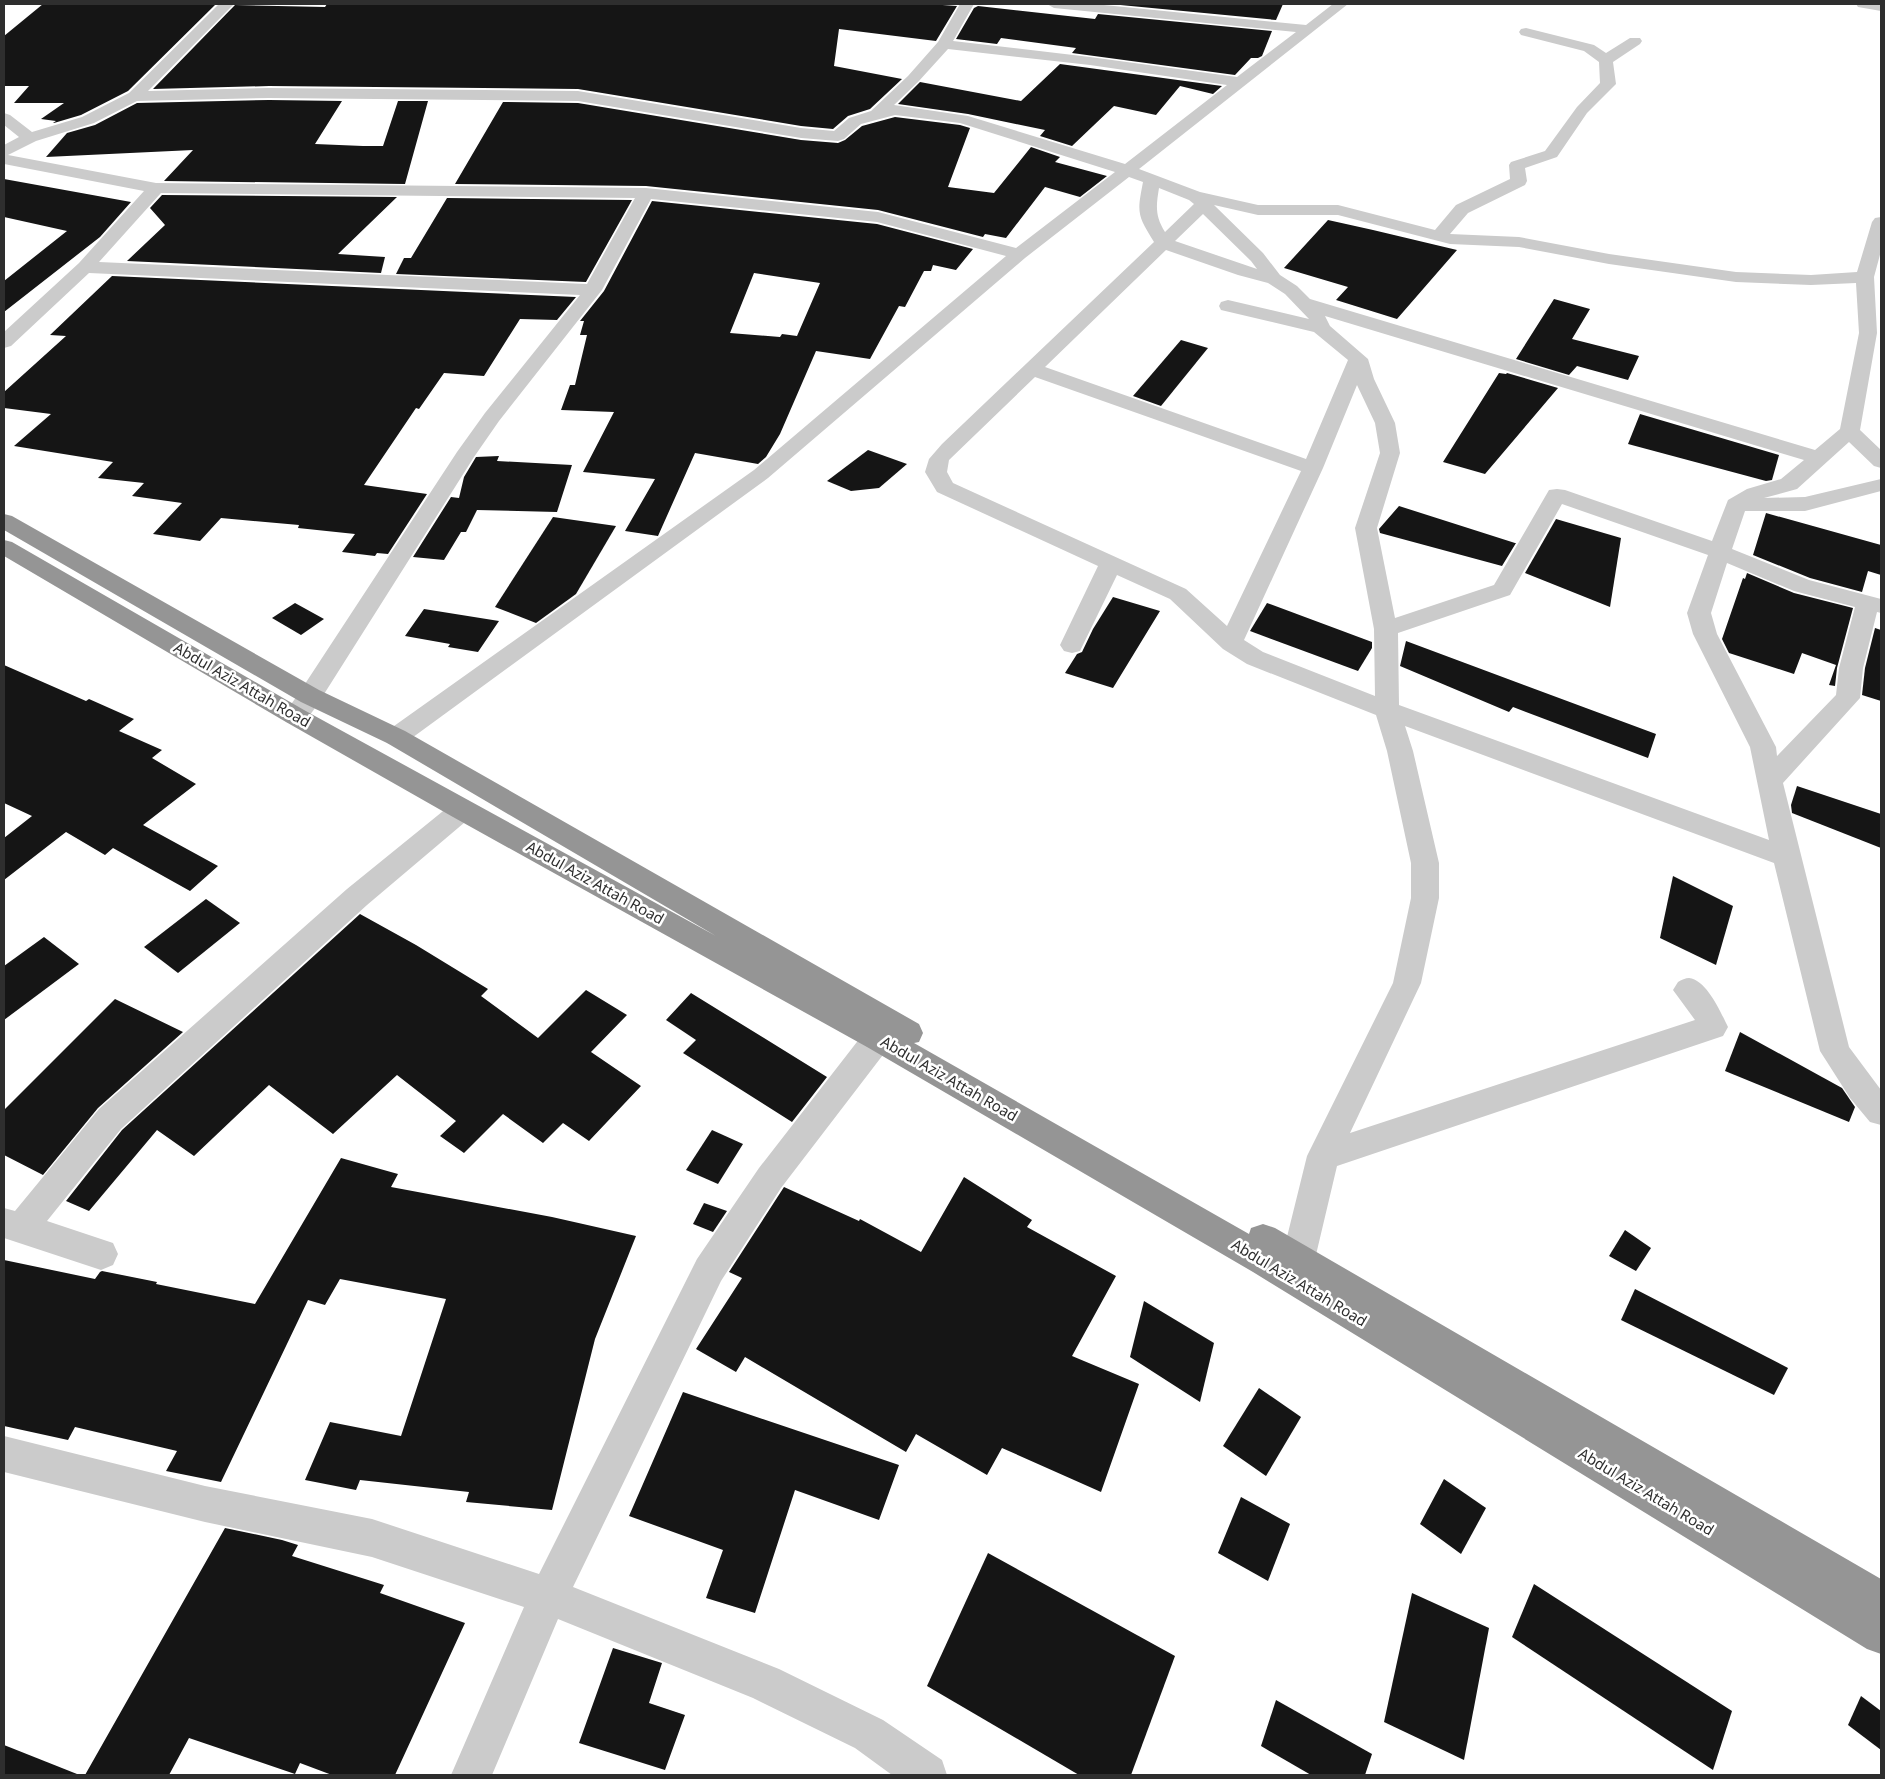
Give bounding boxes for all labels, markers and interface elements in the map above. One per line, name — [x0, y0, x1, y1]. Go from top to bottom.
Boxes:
street label: Abdul Aziz Attah Road — [171, 637, 314, 731]
street label: Abdul Aziz Attah Road — [523, 836, 668, 928]
street label: Abdul Aziz Attah Road — [878, 1031, 1021, 1125]
street label: Abdul Aziz Attah Road — [1228, 1234, 1371, 1331]
street label: Abdul Aziz Attah Road — [1575, 1443, 1718, 1540]

